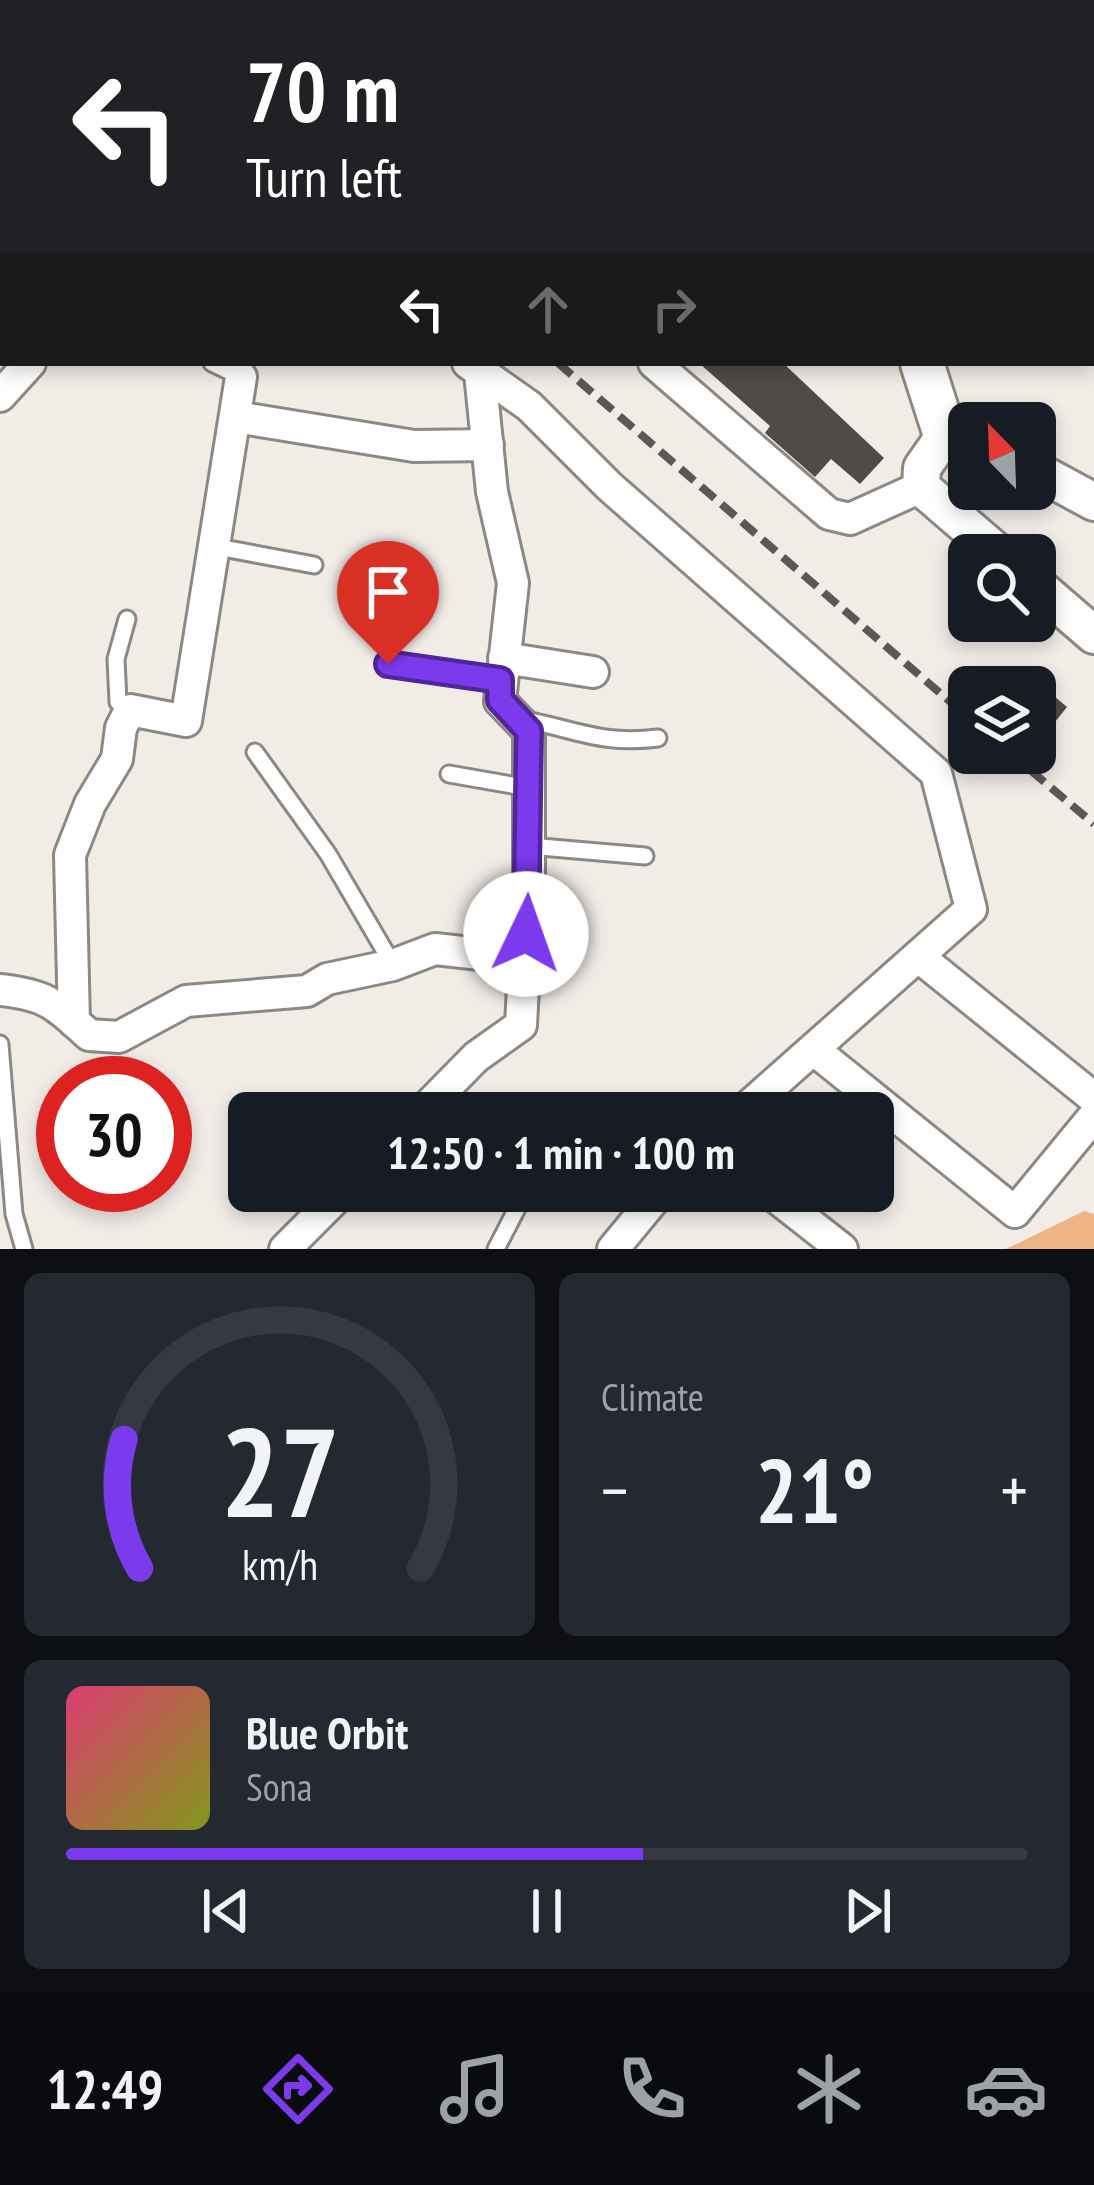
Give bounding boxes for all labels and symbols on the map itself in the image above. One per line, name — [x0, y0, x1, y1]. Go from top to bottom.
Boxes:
north arrow — [948, 402, 1056, 510]
pin — [337, 541, 439, 664]
position arrow — [463, 871, 589, 997]
speed limit sign: 30 — [36, 1056, 192, 1212]

